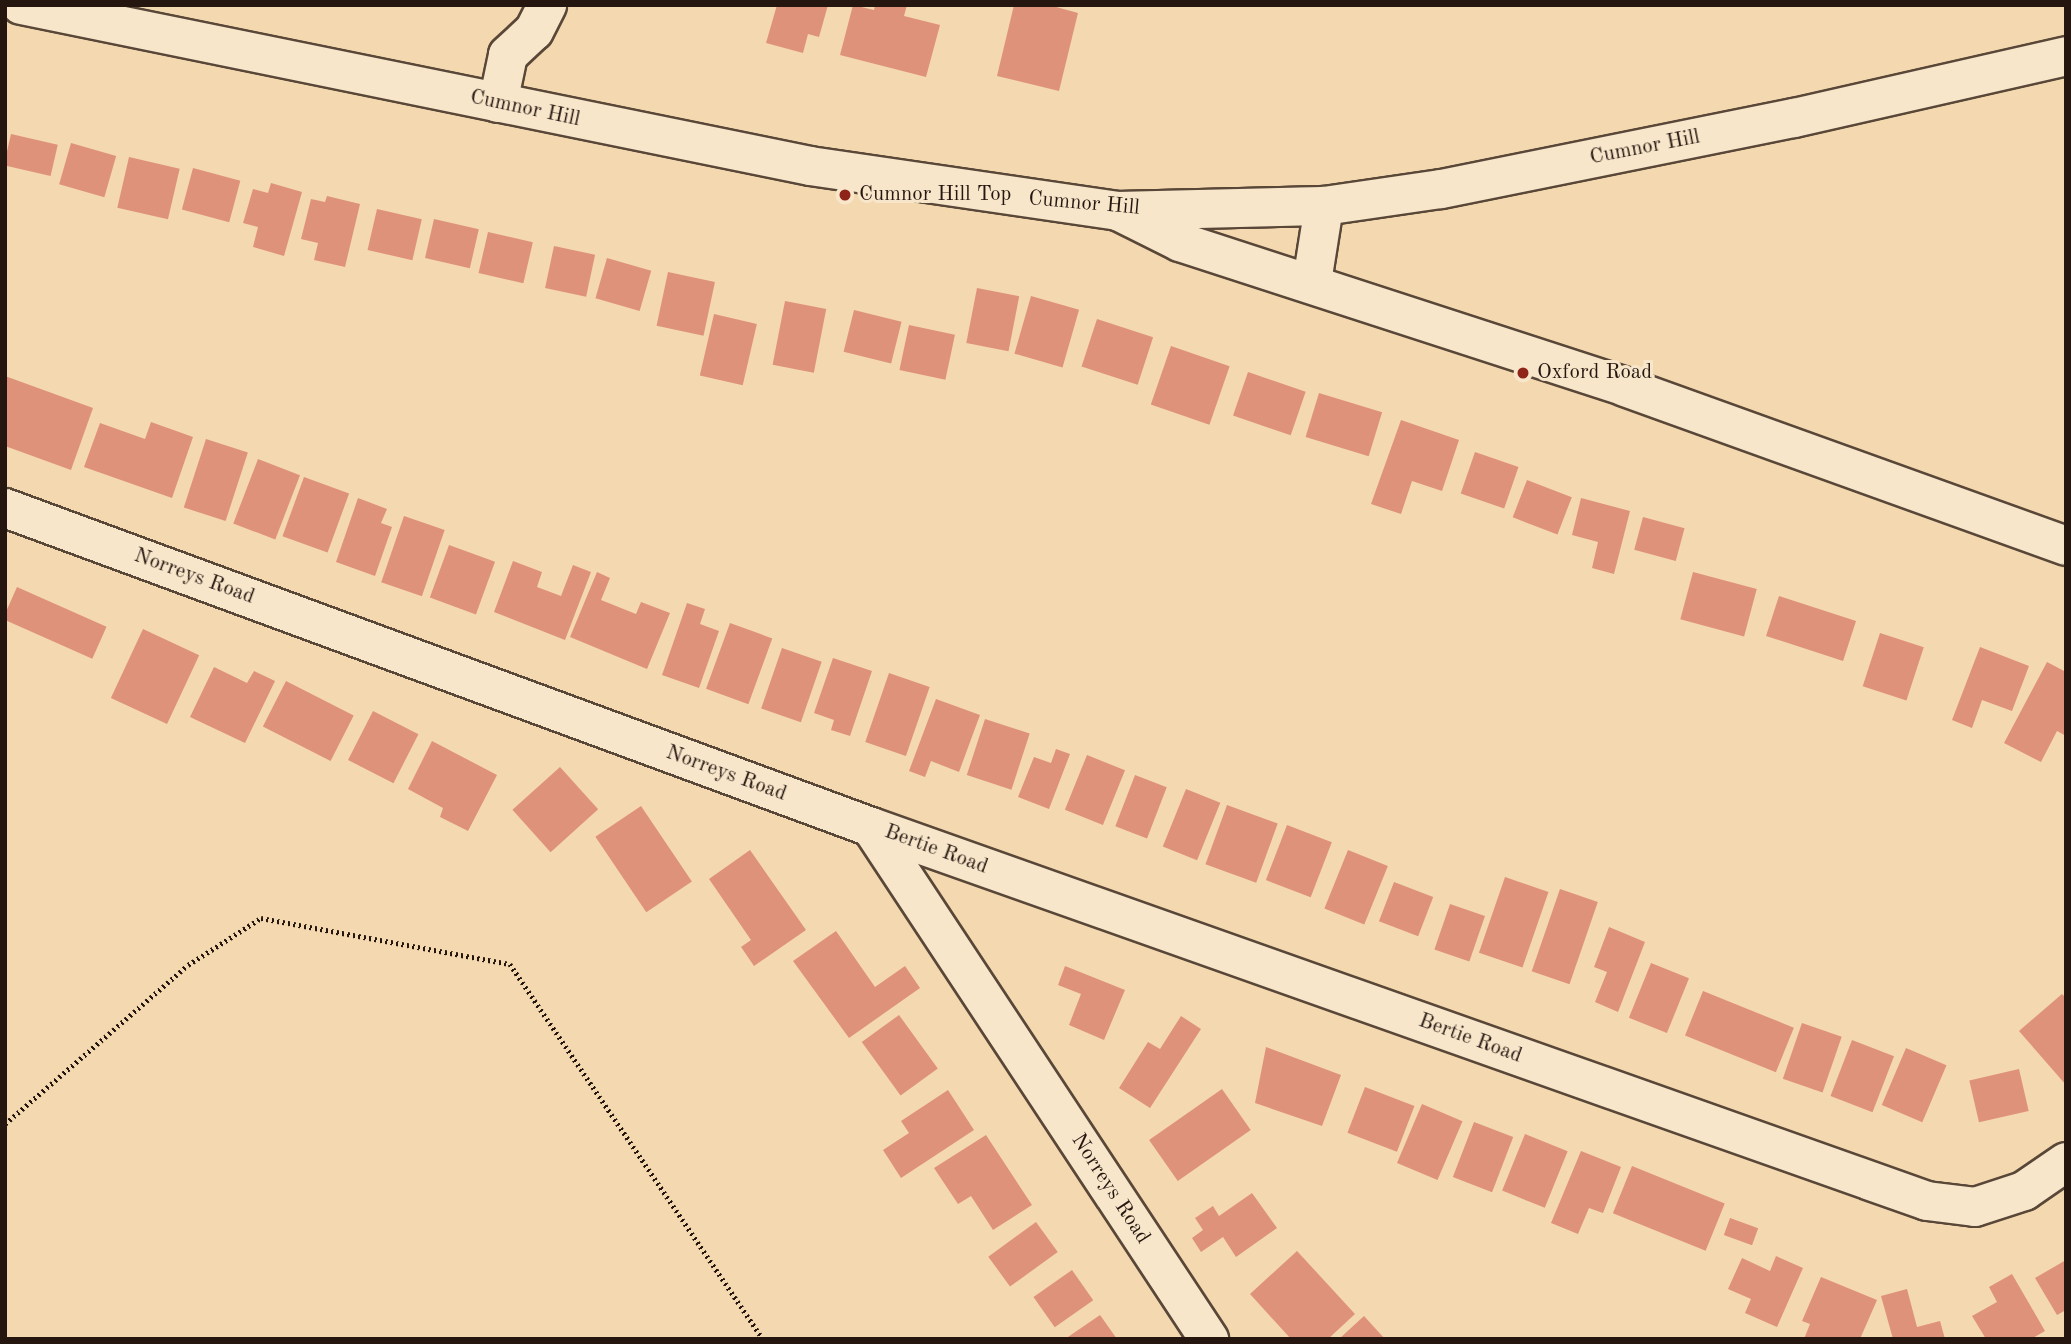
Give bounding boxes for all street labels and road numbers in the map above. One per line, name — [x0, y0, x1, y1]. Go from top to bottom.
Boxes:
street label: Cumnor Hill — [468, 85, 582, 133]
street label: Cumnor Hill — [1588, 125, 1702, 171]
street label: Cumnor Hill — [1027, 187, 1141, 221]
street label: Norreys Road — [130, 544, 258, 610]
street label: Norreys Road — [662, 741, 790, 807]
street label: Bertie Road — [881, 820, 991, 880]
street label: Bertie Road — [1415, 1009, 1525, 1069]
street label: Norreys Road — [1065, 1129, 1155, 1249]

